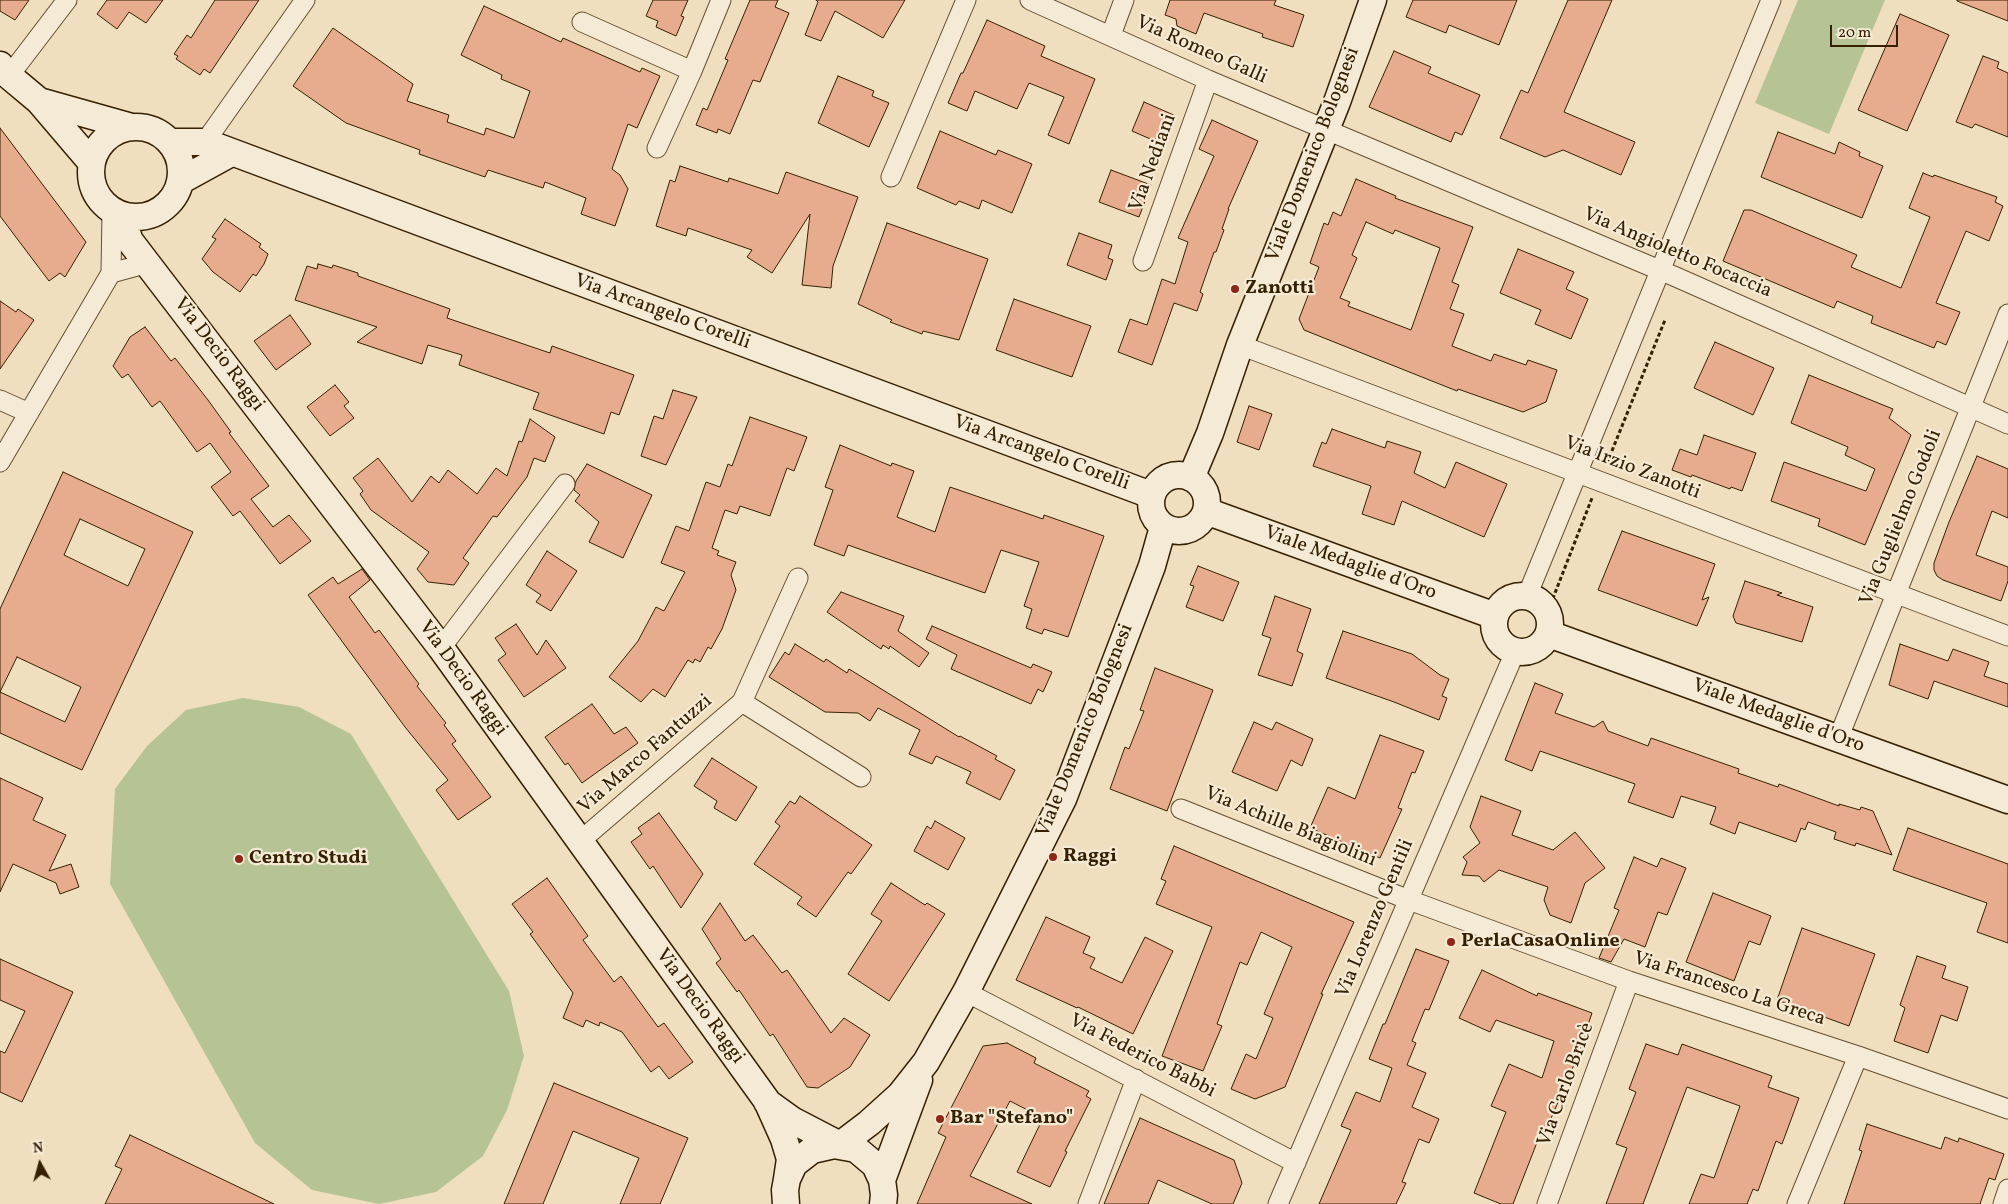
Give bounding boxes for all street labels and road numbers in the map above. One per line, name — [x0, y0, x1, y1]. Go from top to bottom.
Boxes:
street label: Via Romeo Galli — [1132, 11, 1270, 91]
street label: Viale Domenico Bolognesi — [1262, 44, 1366, 266]
street label: Via Nediani — [1125, 111, 1183, 215]
street label: Via Angioletto Focaccia — [1579, 203, 1775, 305]
street label: Via Arcangelo Corelli — [571, 270, 753, 356]
street label: Via Decio Raggi — [167, 293, 269, 417]
street label: Via Arcangelo Corelli — [950, 411, 1132, 497]
street label: Via Guglielmo Godoli — [1856, 427, 1948, 609]
street label: Via Irzio Zanotti — [1561, 432, 1703, 506]
street label: Viale Medaglie d'Oro — [1261, 522, 1439, 606]
street label: Via Decio Raggi — [412, 617, 512, 741]
street label: Viale Domenico Bolognesi — [1032, 621, 1140, 841]
street label: Viale Medaglie d'Oro — [1689, 675, 1867, 759]
street label: Via Marco Fantuzzi — [574, 690, 718, 820]
street label: Via Achille Biagiolini — [1201, 783, 1379, 873]
street label: Via Lorenzo Gentili — [1332, 836, 1420, 1002]
street label: Via Decio Raggi — [649, 945, 749, 1069]
street label: Via Francesco La Greca — [1630, 948, 1828, 1032]
street label: Via Federico Babbi — [1065, 1010, 1219, 1104]
street label: Via Carlo Bricè — [1533, 1020, 1601, 1150]

